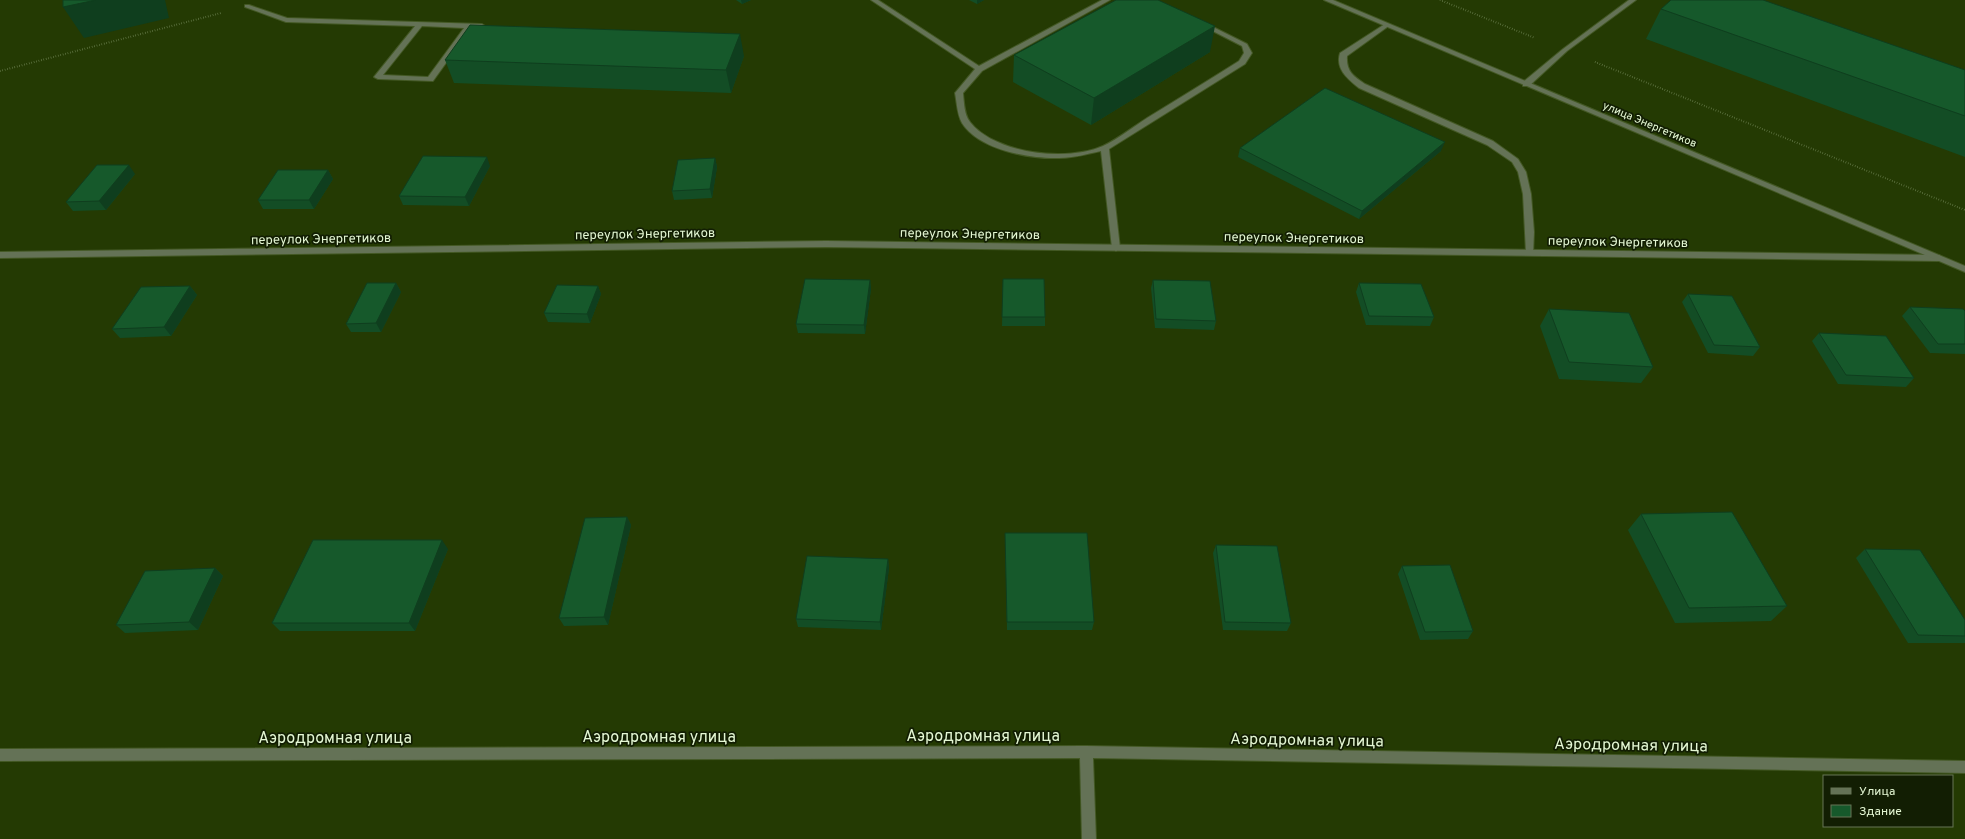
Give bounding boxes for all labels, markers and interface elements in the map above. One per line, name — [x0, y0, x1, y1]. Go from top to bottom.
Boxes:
street label: улица Энергетиков — [1600, 99, 1699, 151]
street label: переулок Энергетиков — [575, 226, 715, 244]
street label: переулок Энергетиков — [900, 226, 1040, 244]
street label: переулок Энергетиков — [1224, 230, 1364, 248]
street label: переулок Энергетиков — [251, 231, 391, 249]
street label: переулок Энергетиков — [1548, 234, 1688, 252]
street label: Аэродромная улица — [906, 727, 1060, 747]
street label: Аэродромная улица — [582, 728, 736, 748]
street label: Аэродромная улица — [258, 729, 412, 749]
street label: Аэродромная улица — [1230, 730, 1384, 752]
street label: Аэродромная улица — [1554, 735, 1708, 757]
legend — [1823, 775, 1953, 827]
text: Улица — [1859, 784, 1895, 800]
text: Здание — [1859, 804, 1902, 820]

